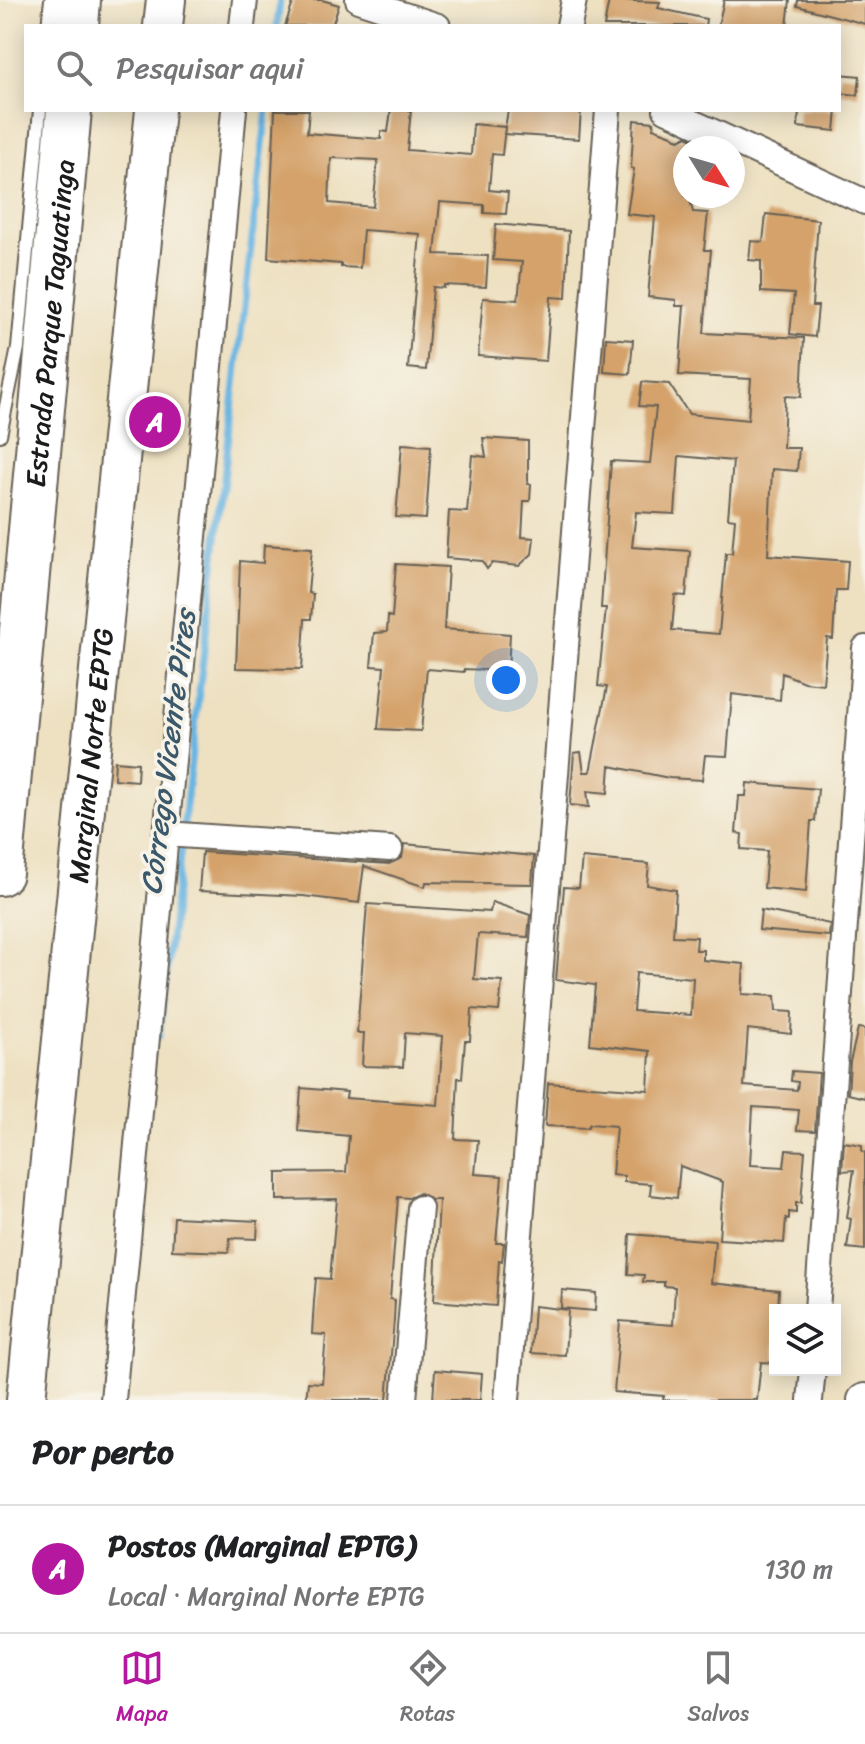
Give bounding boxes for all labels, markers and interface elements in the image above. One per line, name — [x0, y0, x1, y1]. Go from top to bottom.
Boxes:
search box — [24, 24, 841, 112]
text: Pesquisar aqui — [116, 41, 304, 95]
icon: search — [52, 46, 96, 90]
north arrow — [673, 136, 745, 208]
street label: Estrada Parque Taguatinga — [11, 157, 89, 489]
pin: A — [129, 392, 181, 452]
water label: Córrego Vicente Pires — [124, 603, 213, 897]
street label: Marginal Norte EPTG — [54, 625, 128, 885]
your location — [486, 660, 526, 700]
map controls — [769, 1304, 841, 1376]
button: layers — [769, 1304, 841, 1376]
text: Por perto — [32, 1422, 174, 1482]
text: Postos (Marginal EPTG) — [108, 1519, 416, 1573]
text: A — [49, 1546, 67, 1592]
text: 130 m — [764, 1546, 833, 1592]
text: Local · Marginal Norte EPTG — [108, 1573, 425, 1619]
tab: Mapa — [116, 1646, 168, 1733]
tab: Rotas — [400, 1646, 455, 1733]
tab: Salvos — [687, 1646, 749, 1733]

